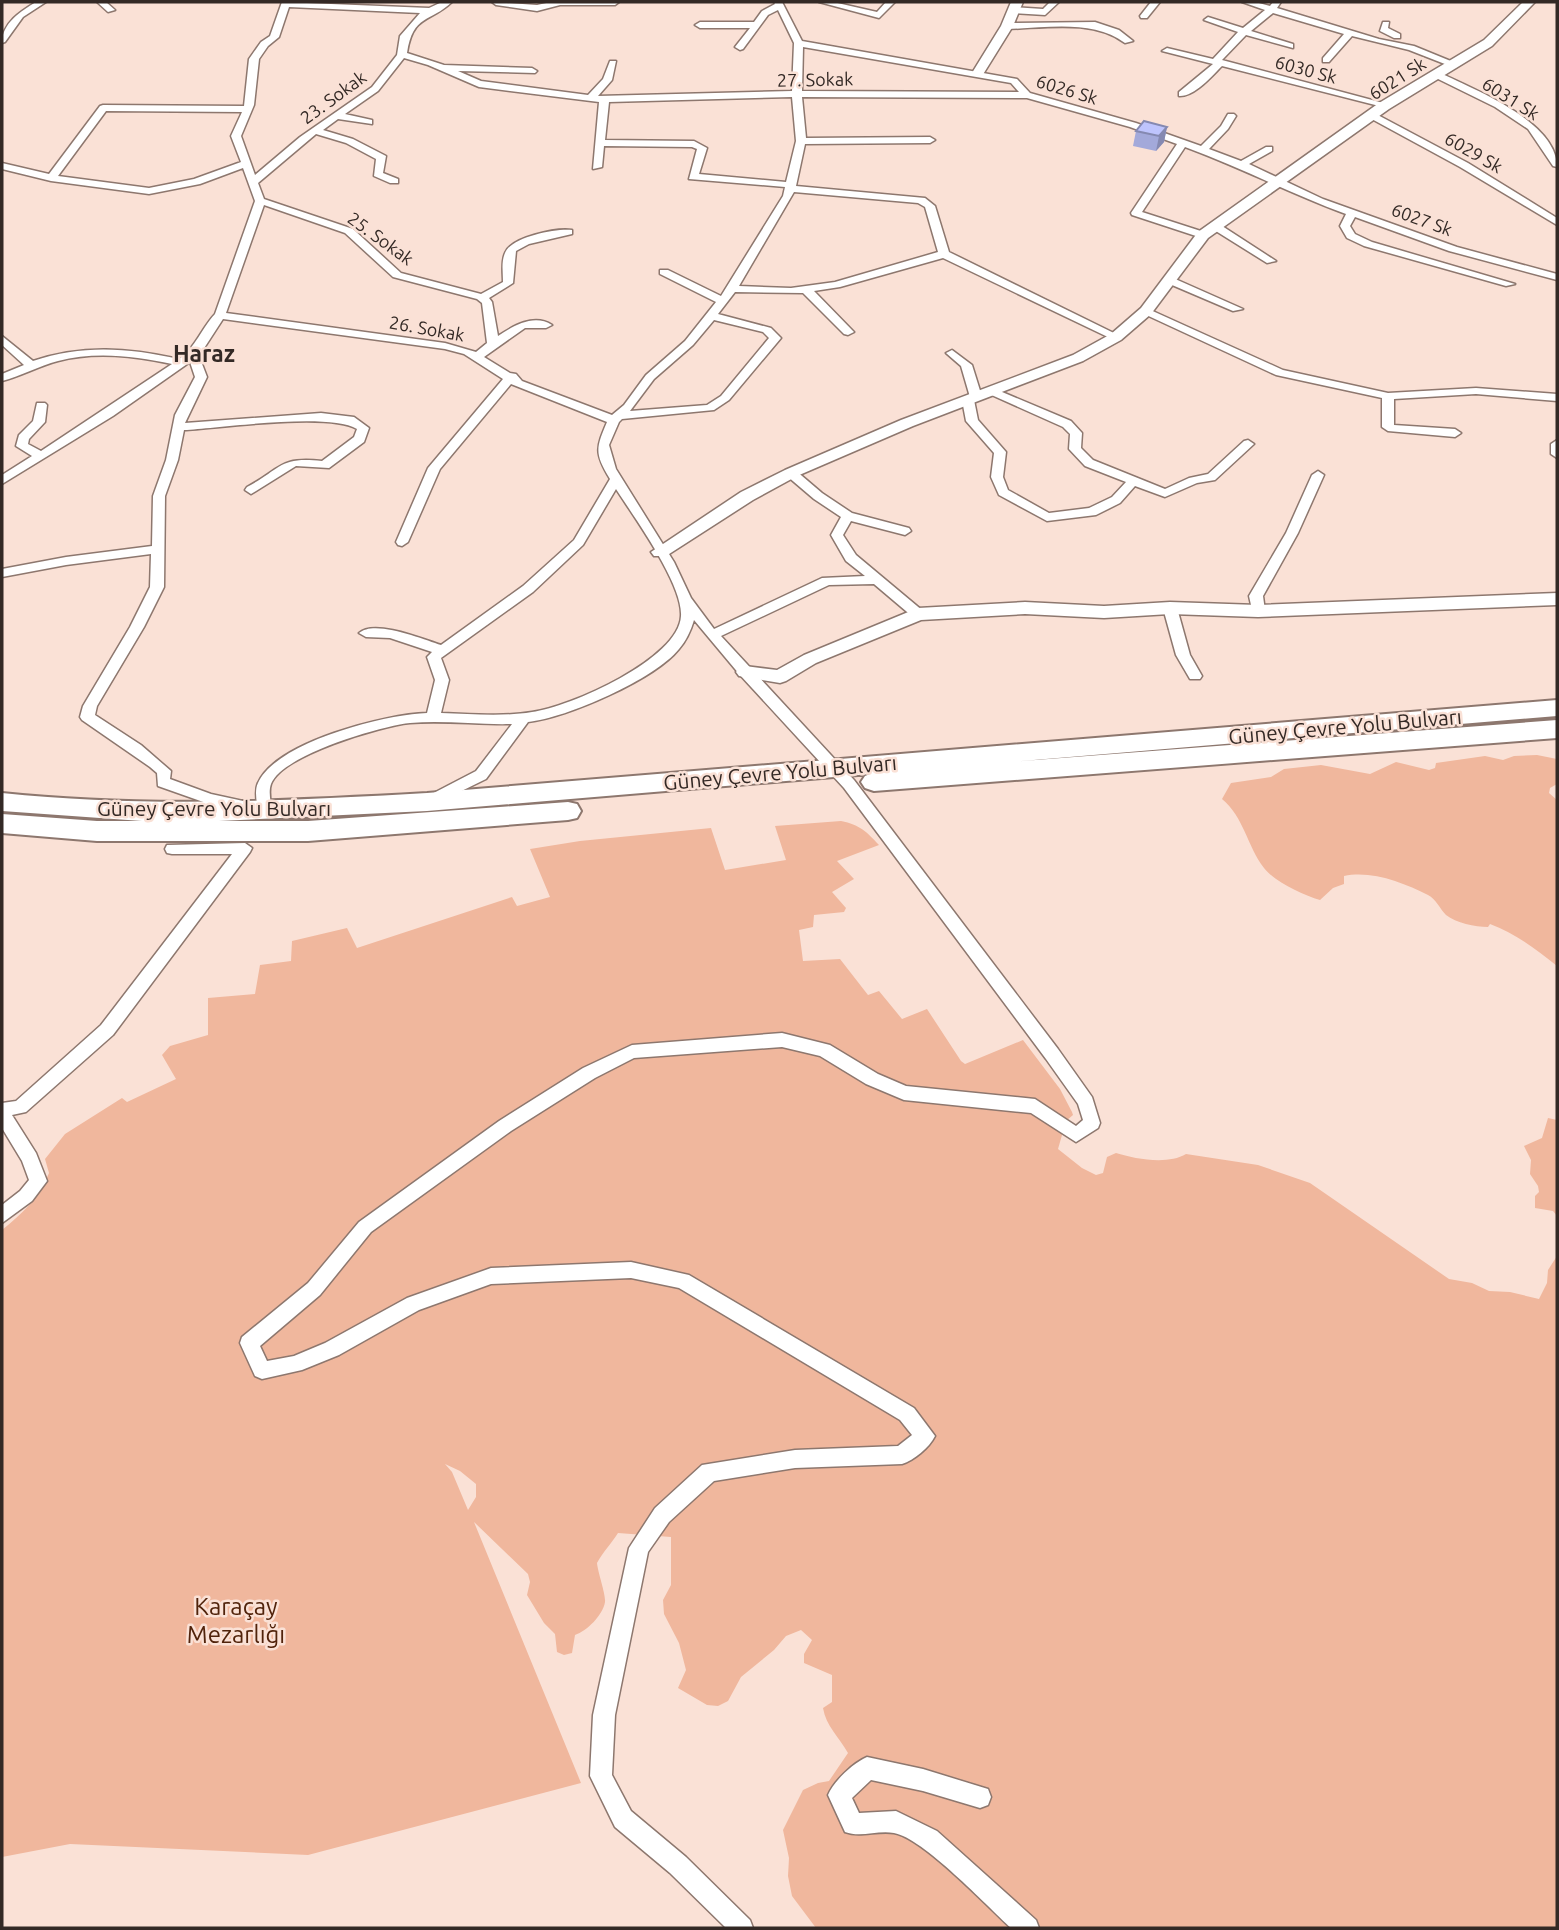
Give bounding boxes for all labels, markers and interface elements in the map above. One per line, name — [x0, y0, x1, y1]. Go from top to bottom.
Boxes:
street label: 6030 Sk — [1273, 51, 1339, 87]
street label: 6021 Sk — [1365, 53, 1429, 103]
street label: 23. Sokak — [296, 67, 370, 127]
street label: 27. Sokak — [777, 68, 853, 90]
street label: 6026 Sk — [1034, 70, 1100, 108]
street label: 6031 Sk — [1479, 73, 1543, 123]
street label: 6029 Sk — [1442, 128, 1506, 176]
street label: 6027 Sk — [1389, 199, 1455, 239]
street label: 25. Sokak — [344, 208, 418, 268]
street label: 26. Sokak — [388, 312, 466, 344]
district label: Haraz — [173, 341, 235, 366]
street label: Güney Çevre Yolu Bulvarı — [1227, 704, 1463, 748]
street label: Güney Çevre Yolu Bulvarı — [662, 750, 898, 794]
street label: Güney Çevre Yolu Bulvarı — [97, 796, 331, 820]
park label: Karaçay Mezarlığı — [187, 1593, 285, 1648]

